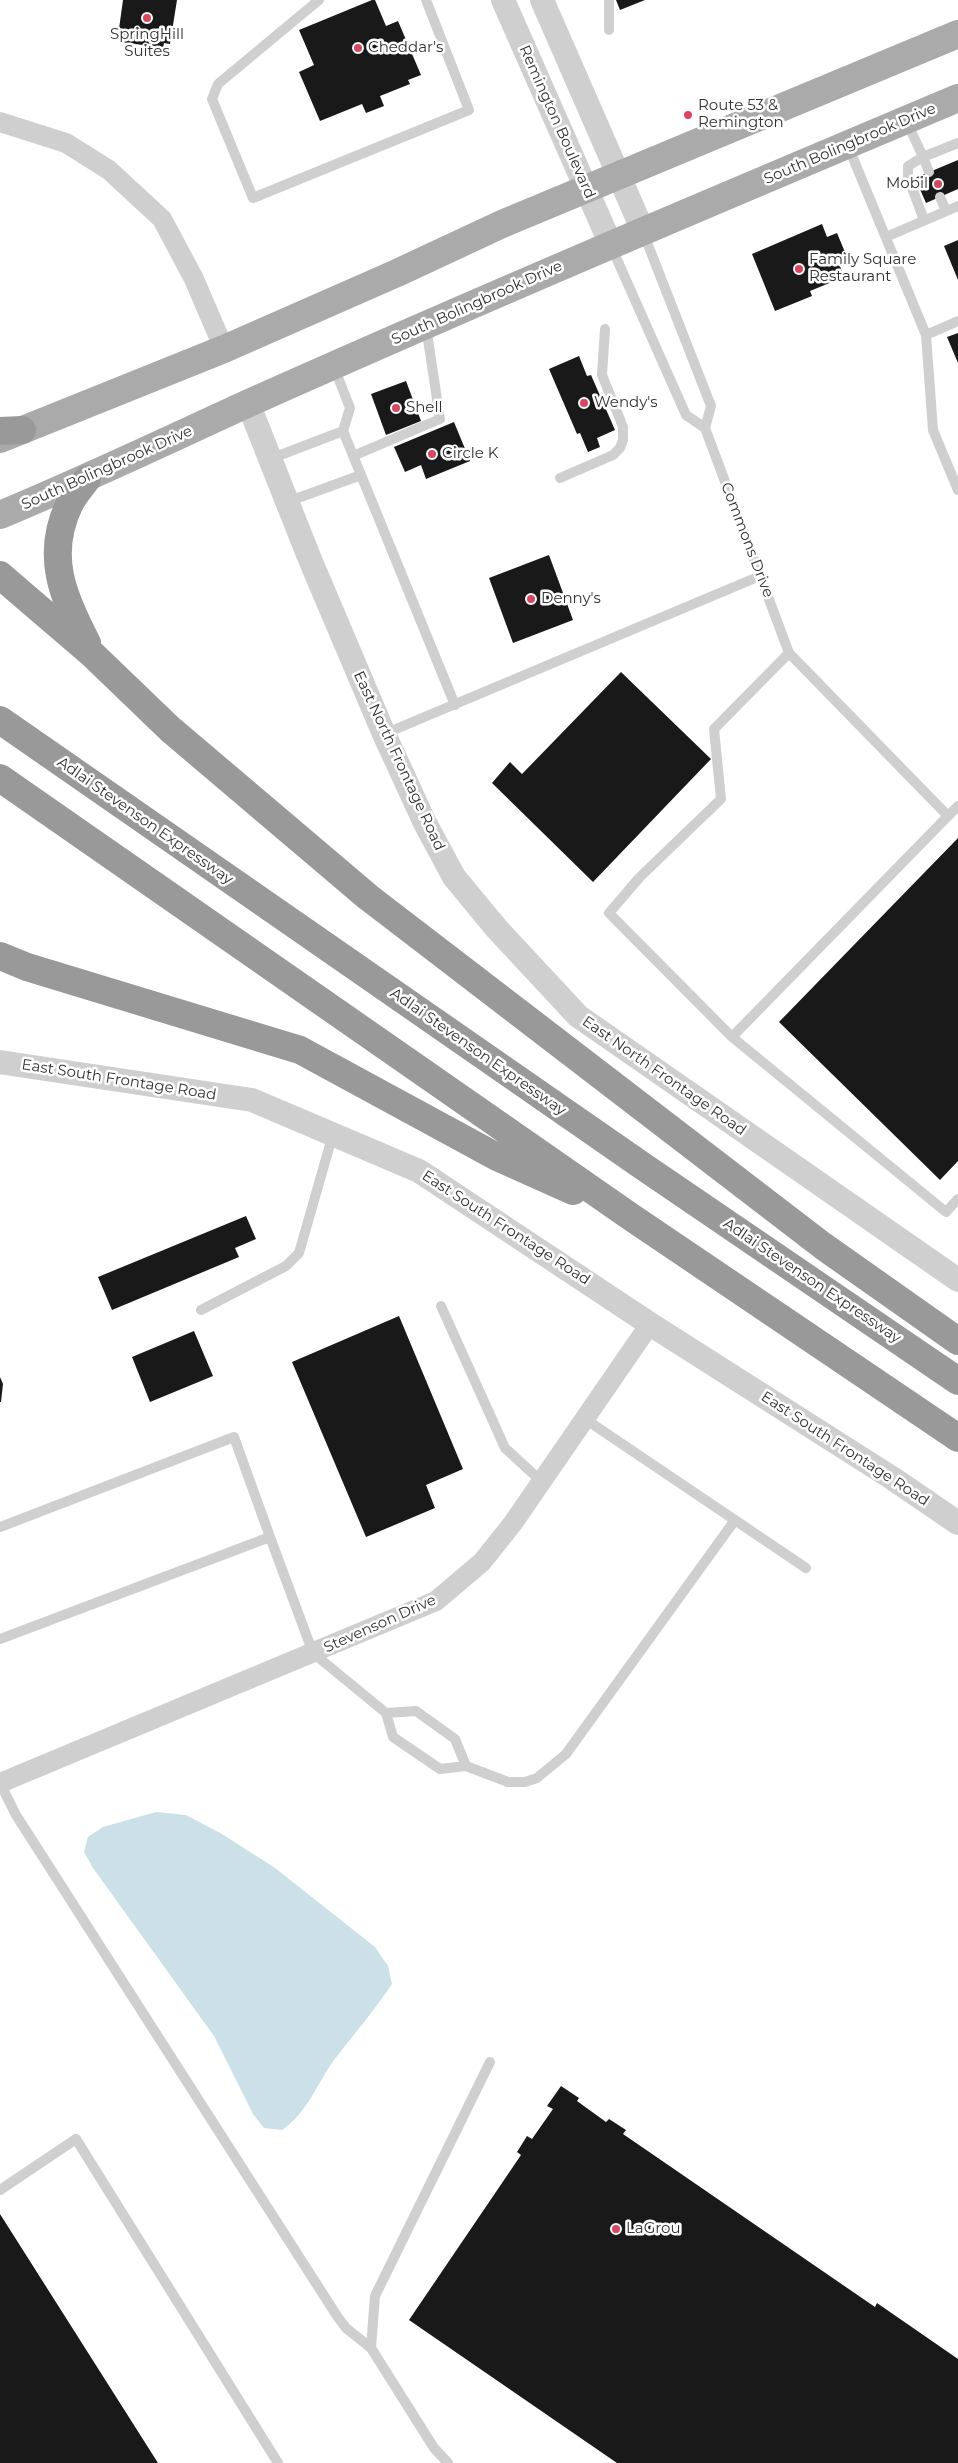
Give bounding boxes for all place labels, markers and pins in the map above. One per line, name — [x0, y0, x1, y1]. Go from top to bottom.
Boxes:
marker: SpringHill Suites — [141, 12, 153, 24]
place label: SpringHill Suites — [110, 26, 184, 61]
place label: Cheddar's — [368, 39, 443, 57]
marker: Cheddar's — [352, 42, 364, 54]
place label: Route 53 & Remington — [698, 97, 784, 132]
marker: Route 53 & Remington — [682, 109, 694, 121]
place label: Mobil — [886, 175, 928, 193]
marker: Mobil — [932, 178, 944, 190]
place label: Family Square Restaurant — [809, 251, 916, 286]
marker: Family Square Restaurant — [793, 263, 805, 275]
place label: Wendy's — [594, 394, 658, 412]
marker: Wendy's — [578, 397, 590, 409]
place label: Shell — [406, 399, 442, 417]
marker: Shell — [390, 402, 402, 414]
place label: Circle K — [442, 445, 499, 463]
marker: Circle K — [426, 448, 438, 460]
place label: Denny's — [541, 590, 601, 608]
marker: Denny's — [525, 593, 537, 605]
place label: LaGrou — [626, 2220, 681, 2238]
marker: LaGrou — [610, 2223, 622, 2235]

